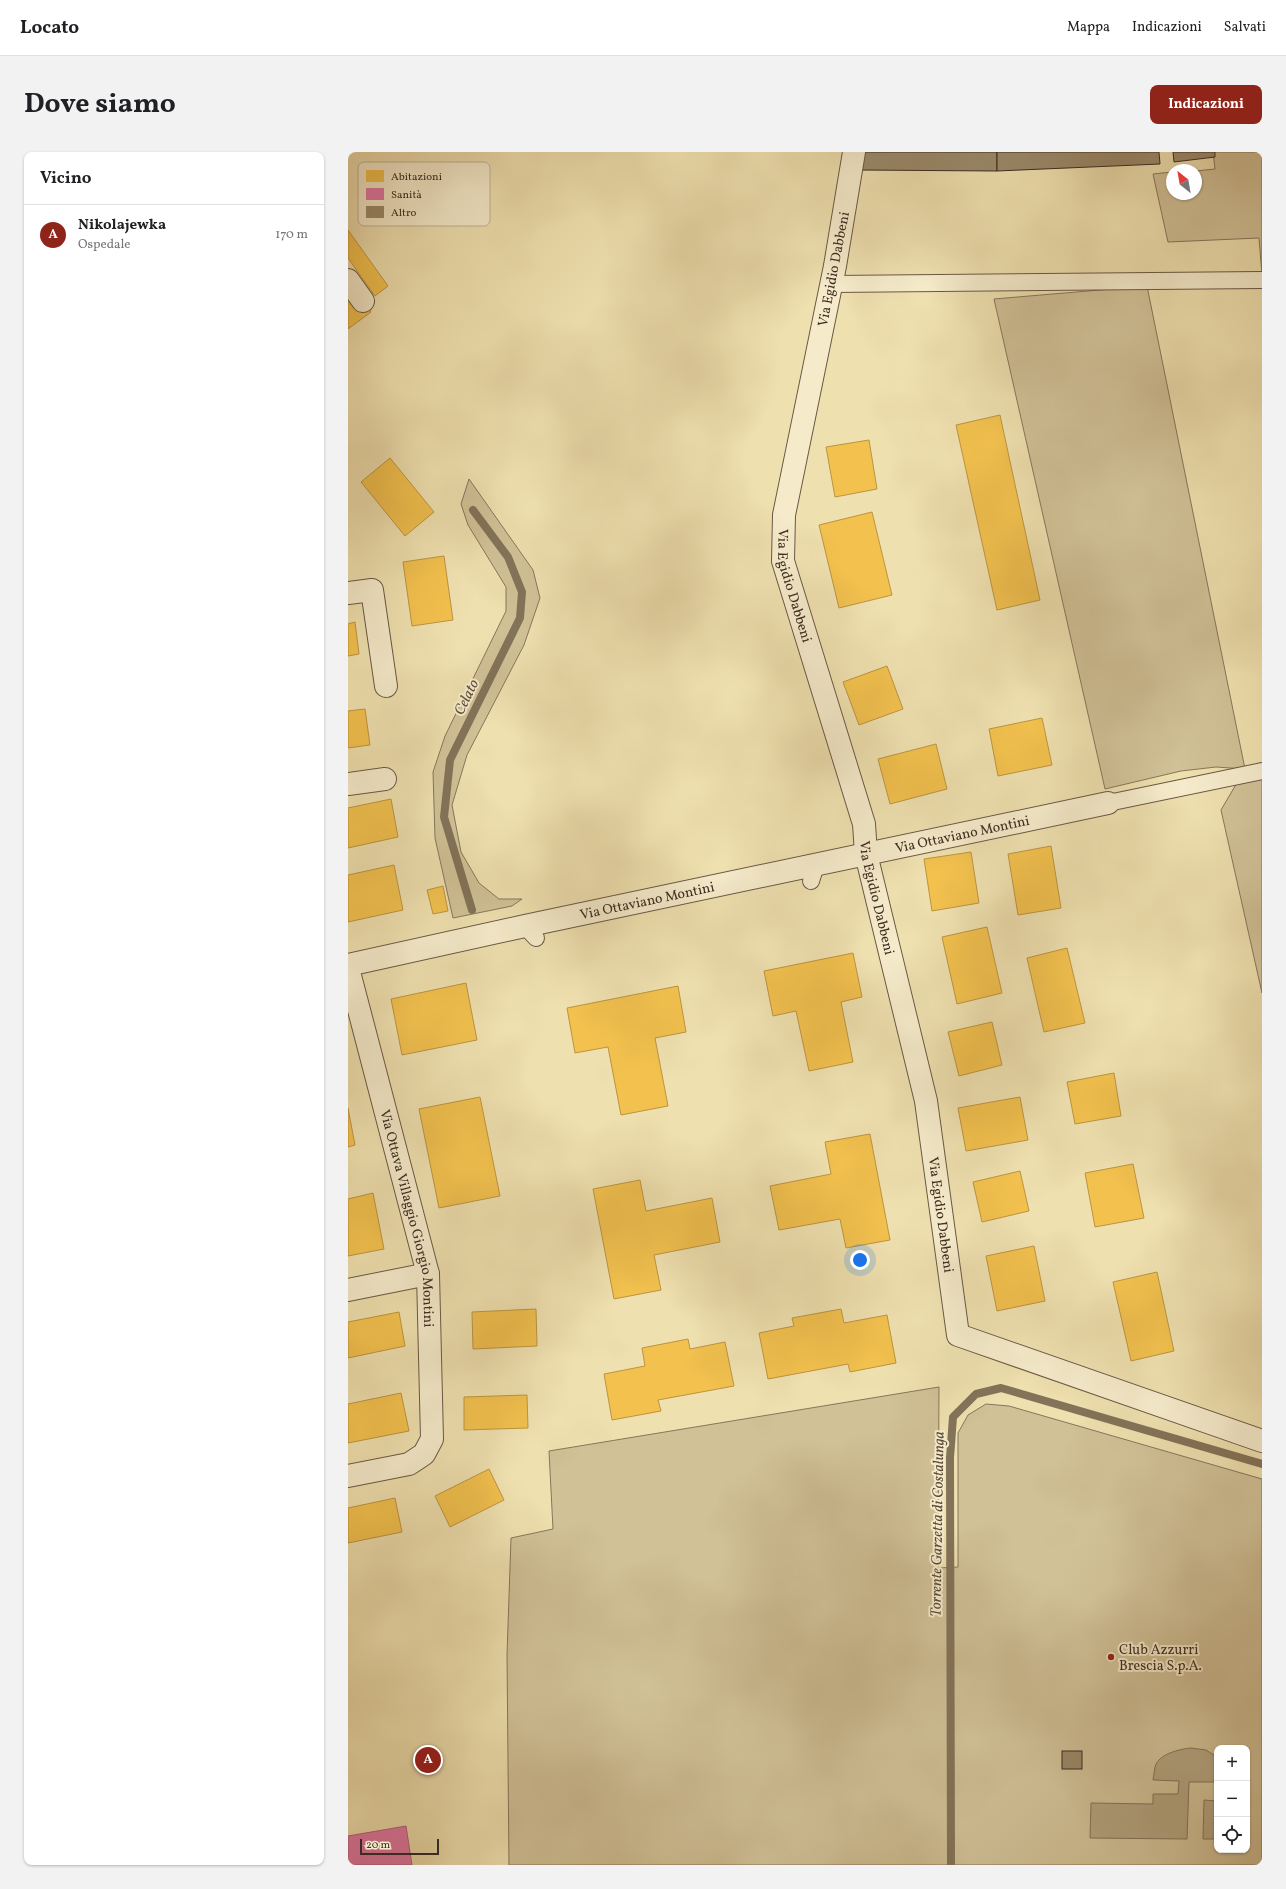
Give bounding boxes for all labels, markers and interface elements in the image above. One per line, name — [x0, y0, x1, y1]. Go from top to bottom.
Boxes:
text: Locato — [20, 15, 79, 41]
text: Mappa — [1067, 18, 1110, 37]
text: Indicazioni — [1132, 18, 1202, 37]
text: Salvati — [1224, 18, 1266, 37]
text: Dove siamo — [24, 85, 176, 124]
button: Indicazioni — [1150, 85, 1262, 124]
legend — [358, 162, 490, 226]
north arrow — [1166, 164, 1202, 200]
text: Vicino — [40, 167, 91, 190]
text: Abitazioni — [391, 170, 442, 185]
text: Sanità — [391, 188, 422, 203]
text: Altro — [391, 206, 417, 221]
street label: Via Egidio Dabbeni — [814, 210, 855, 328]
text: Nikolajewka — [78, 215, 166, 236]
text: A — [48, 226, 58, 244]
text: 170 m — [275, 226, 308, 244]
text: Ospedale — [78, 236, 131, 254]
street label: Via Egidio Dabbeni — [772, 529, 816, 645]
water label: Celato — [450, 676, 485, 719]
street label: Via Ottaviano Montini — [893, 812, 1031, 859]
street label: Via Egidio Dabbeni — [854, 840, 898, 957]
street label: Via Ottaviano Montini — [578, 878, 716, 925]
street label: Via Ottava Villaggio Giorgio Montini — [374, 1108, 437, 1328]
street label: Via Egidio Dabbeni — [923, 1156, 957, 1274]
your location — [850, 1250, 870, 1270]
water label: Torrente Garzetta di Costalunga — [926, 1431, 951, 1617]
place label: Club Azzurri Brescia S.p.A. — [1119, 1641, 1202, 1676]
marker: Club Azzurri Brescia S.p.A. — [1106, 1652, 1116, 1662]
pin: A — [415, 1745, 441, 1775]
map controls — [1214, 1745, 1250, 1853]
button: + — [1214, 1745, 1250, 1781]
button: − — [1214, 1781, 1250, 1817]
button: locate — [1214, 1817, 1250, 1853]
scale bar — [360, 1837, 439, 1856]
text: 20 m — [366, 1838, 390, 1853]

